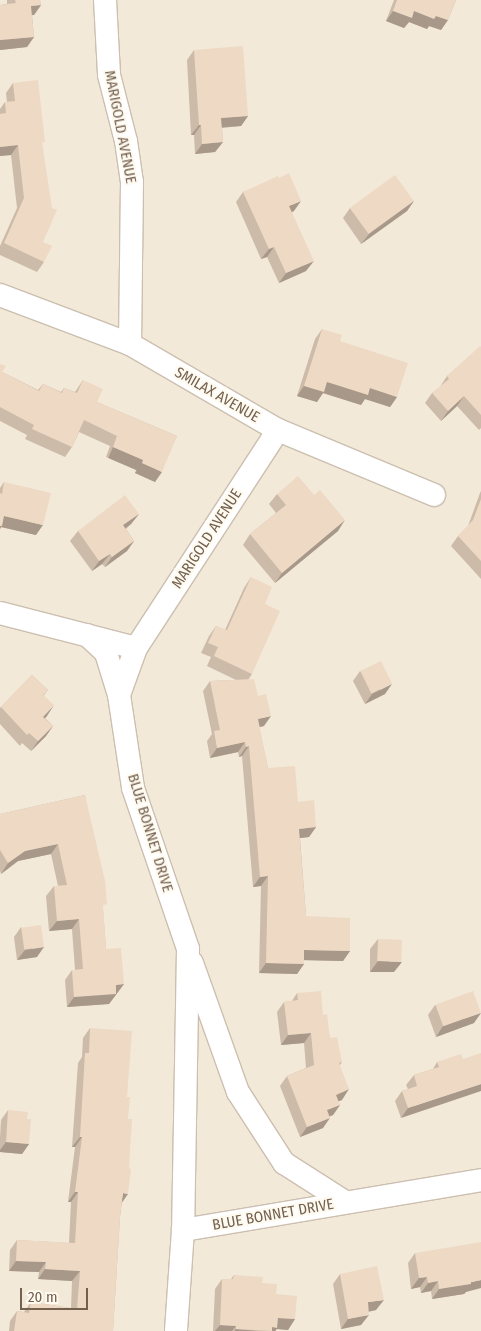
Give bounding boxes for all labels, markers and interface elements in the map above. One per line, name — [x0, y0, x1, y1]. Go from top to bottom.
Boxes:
street label: MARIGOLD AVENUE — [100, 69, 140, 185]
street label: SMILAX AVENUE — [172, 364, 262, 426]
street label: MARIGOLD AVENUE — [168, 486, 246, 592]
street label: BLUE BONNET DRIVE — [123, 772, 177, 894]
street label: BLUE BONNET DRIVE — [211, 1195, 335, 1235]
scale bar — [22, 1278, 90, 1310]
text: 20 m — [28, 1288, 58, 1306]

